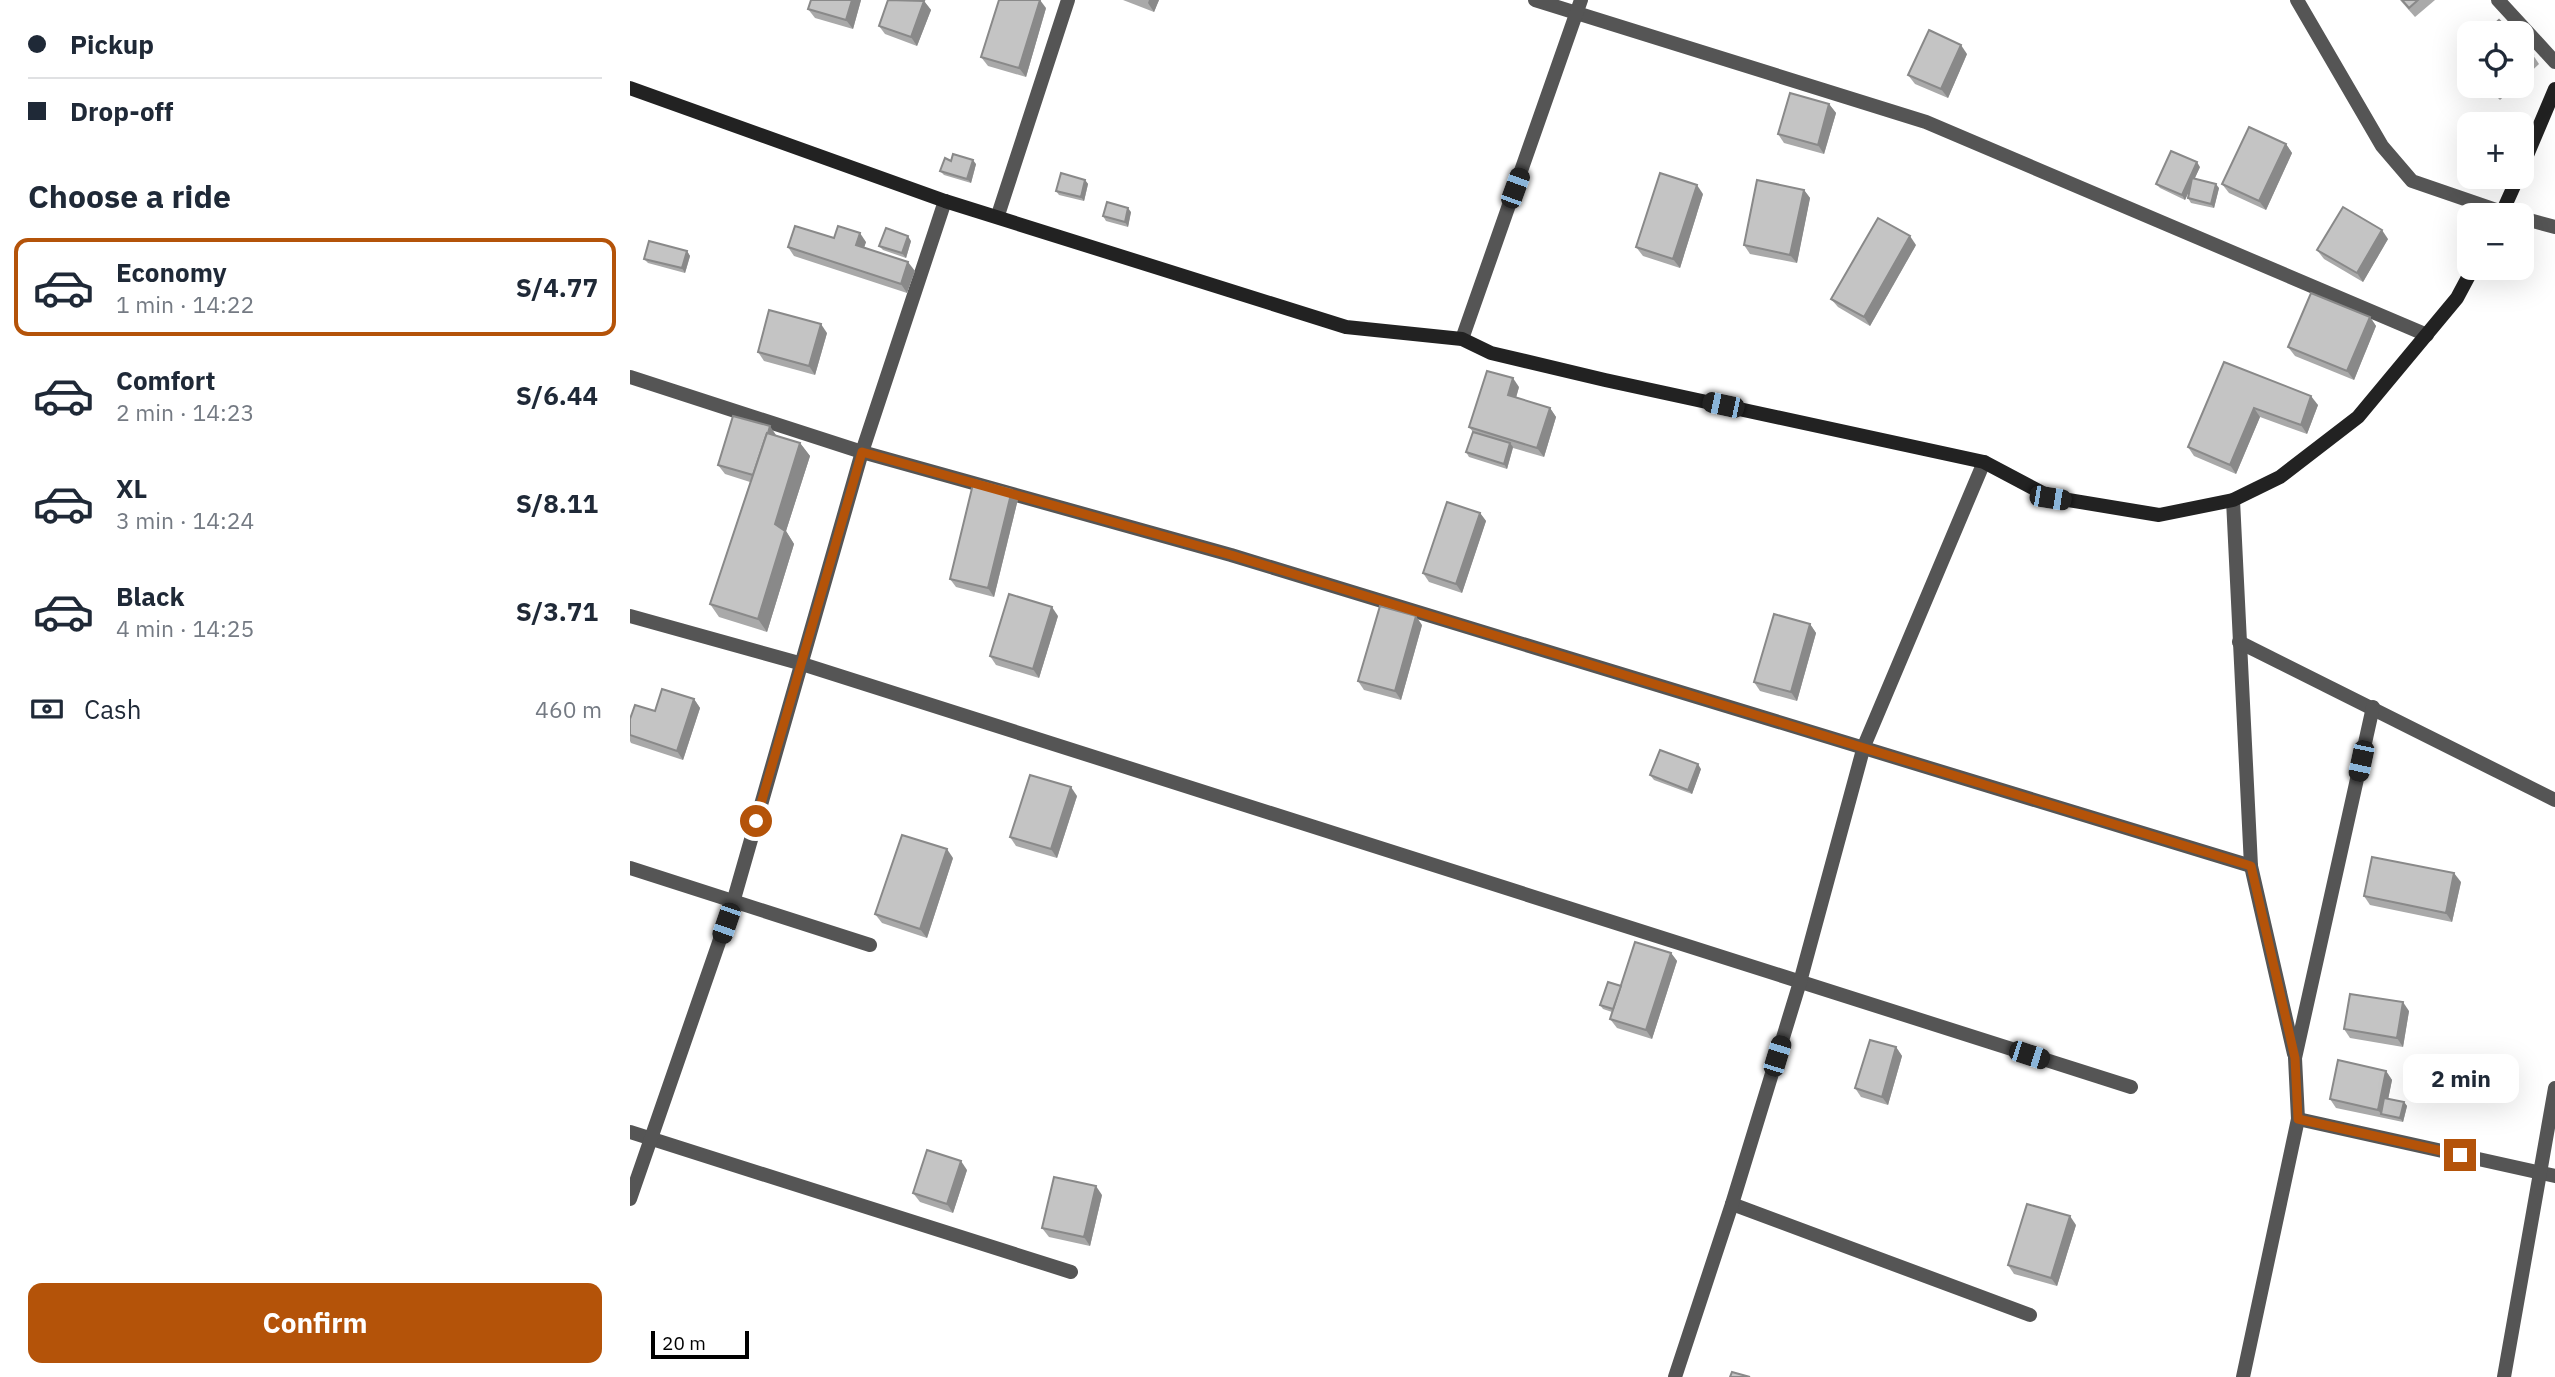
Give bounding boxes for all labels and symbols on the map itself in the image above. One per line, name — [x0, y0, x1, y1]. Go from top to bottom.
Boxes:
car — [1498, 165, 1533, 211]
car — [1701, 390, 1746, 420]
car — [2028, 484, 2073, 512]
car — [2347, 738, 2376, 784]
route start — [740, 805, 772, 837]
car — [710, 900, 743, 946]
car — [1761, 1033, 1794, 1079]
car — [2006, 1039, 2053, 1071]
callout: 2 min — [2402, 1054, 2518, 1102]
route end — [2444, 1139, 2476, 1171]
scale bar — [651, 1328, 749, 1360]

